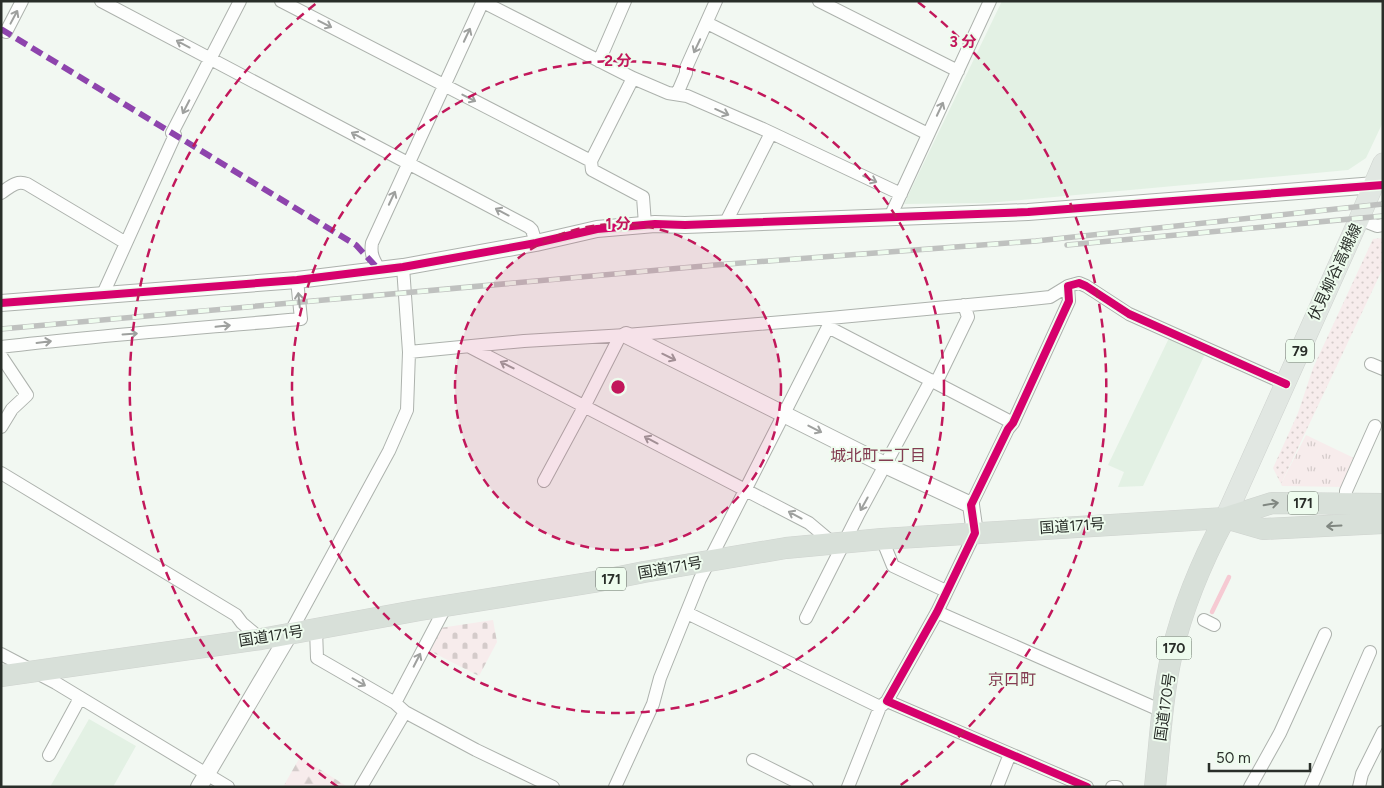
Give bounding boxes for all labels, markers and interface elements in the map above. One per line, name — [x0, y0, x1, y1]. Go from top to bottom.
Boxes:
one-way arrow — [9, 9, 19, 24]
one-way arrow — [317, 20, 332, 29]
one-way arrow — [463, 28, 473, 43]
text: 3 分 — [950, 33, 976, 51]
one-way arrow — [692, 38, 701, 53]
one-way arrow — [176, 39, 191, 48]
text: 2 分 — [604, 52, 632, 70]
one-way arrow — [461, 94, 476, 103]
one-way arrow — [181, 99, 190, 114]
one-way arrow — [936, 102, 945, 117]
one-way arrow — [714, 107, 729, 117]
one-way arrow — [351, 131, 366, 140]
one-way arrow — [862, 175, 877, 185]
one-way arrow — [388, 191, 398, 206]
one-way arrow — [494, 207, 509, 217]
text: 1 分 — [606, 215, 630, 233]
street label: 伏見柳谷高槻線 — [1305, 221, 1365, 323]
one-way arrow — [294, 292, 304, 308]
one-way arrow — [215, 321, 231, 331]
one-way arrow — [122, 329, 138, 338]
one-way arrow — [35, 337, 51, 347]
road number: 79 — [1286, 340, 1314, 362]
one-way arrow — [662, 352, 677, 362]
one-way arrow — [500, 360, 515, 369]
centre of rings — [609, 378, 627, 396]
one-way arrow — [807, 425, 822, 434]
one-way arrow — [644, 435, 659, 444]
district label: 城北町二丁目 — [830, 446, 926, 465]
road number: 171 — [1288, 492, 1318, 514]
one-way arrow — [859, 496, 868, 511]
one-way arrow — [1263, 499, 1279, 509]
one-way arrow — [788, 510, 803, 519]
street label: 国道171号 — [1039, 515, 1105, 537]
one-way arrow — [1326, 522, 1342, 531]
street label: 国道171号 — [636, 553, 704, 583]
road number: 171 — [596, 568, 626, 590]
street label: 国道171号 — [237, 622, 305, 650]
road number: 170 — [1156, 636, 1192, 660]
one-way arrow — [413, 653, 422, 668]
district label: 京口町 — [988, 670, 1036, 689]
street label: 国道170号 — [1151, 672, 1179, 742]
one-way arrow — [352, 678, 366, 688]
scale bar — [1209, 740, 1310, 772]
text: 50 m — [1216, 749, 1251, 767]

